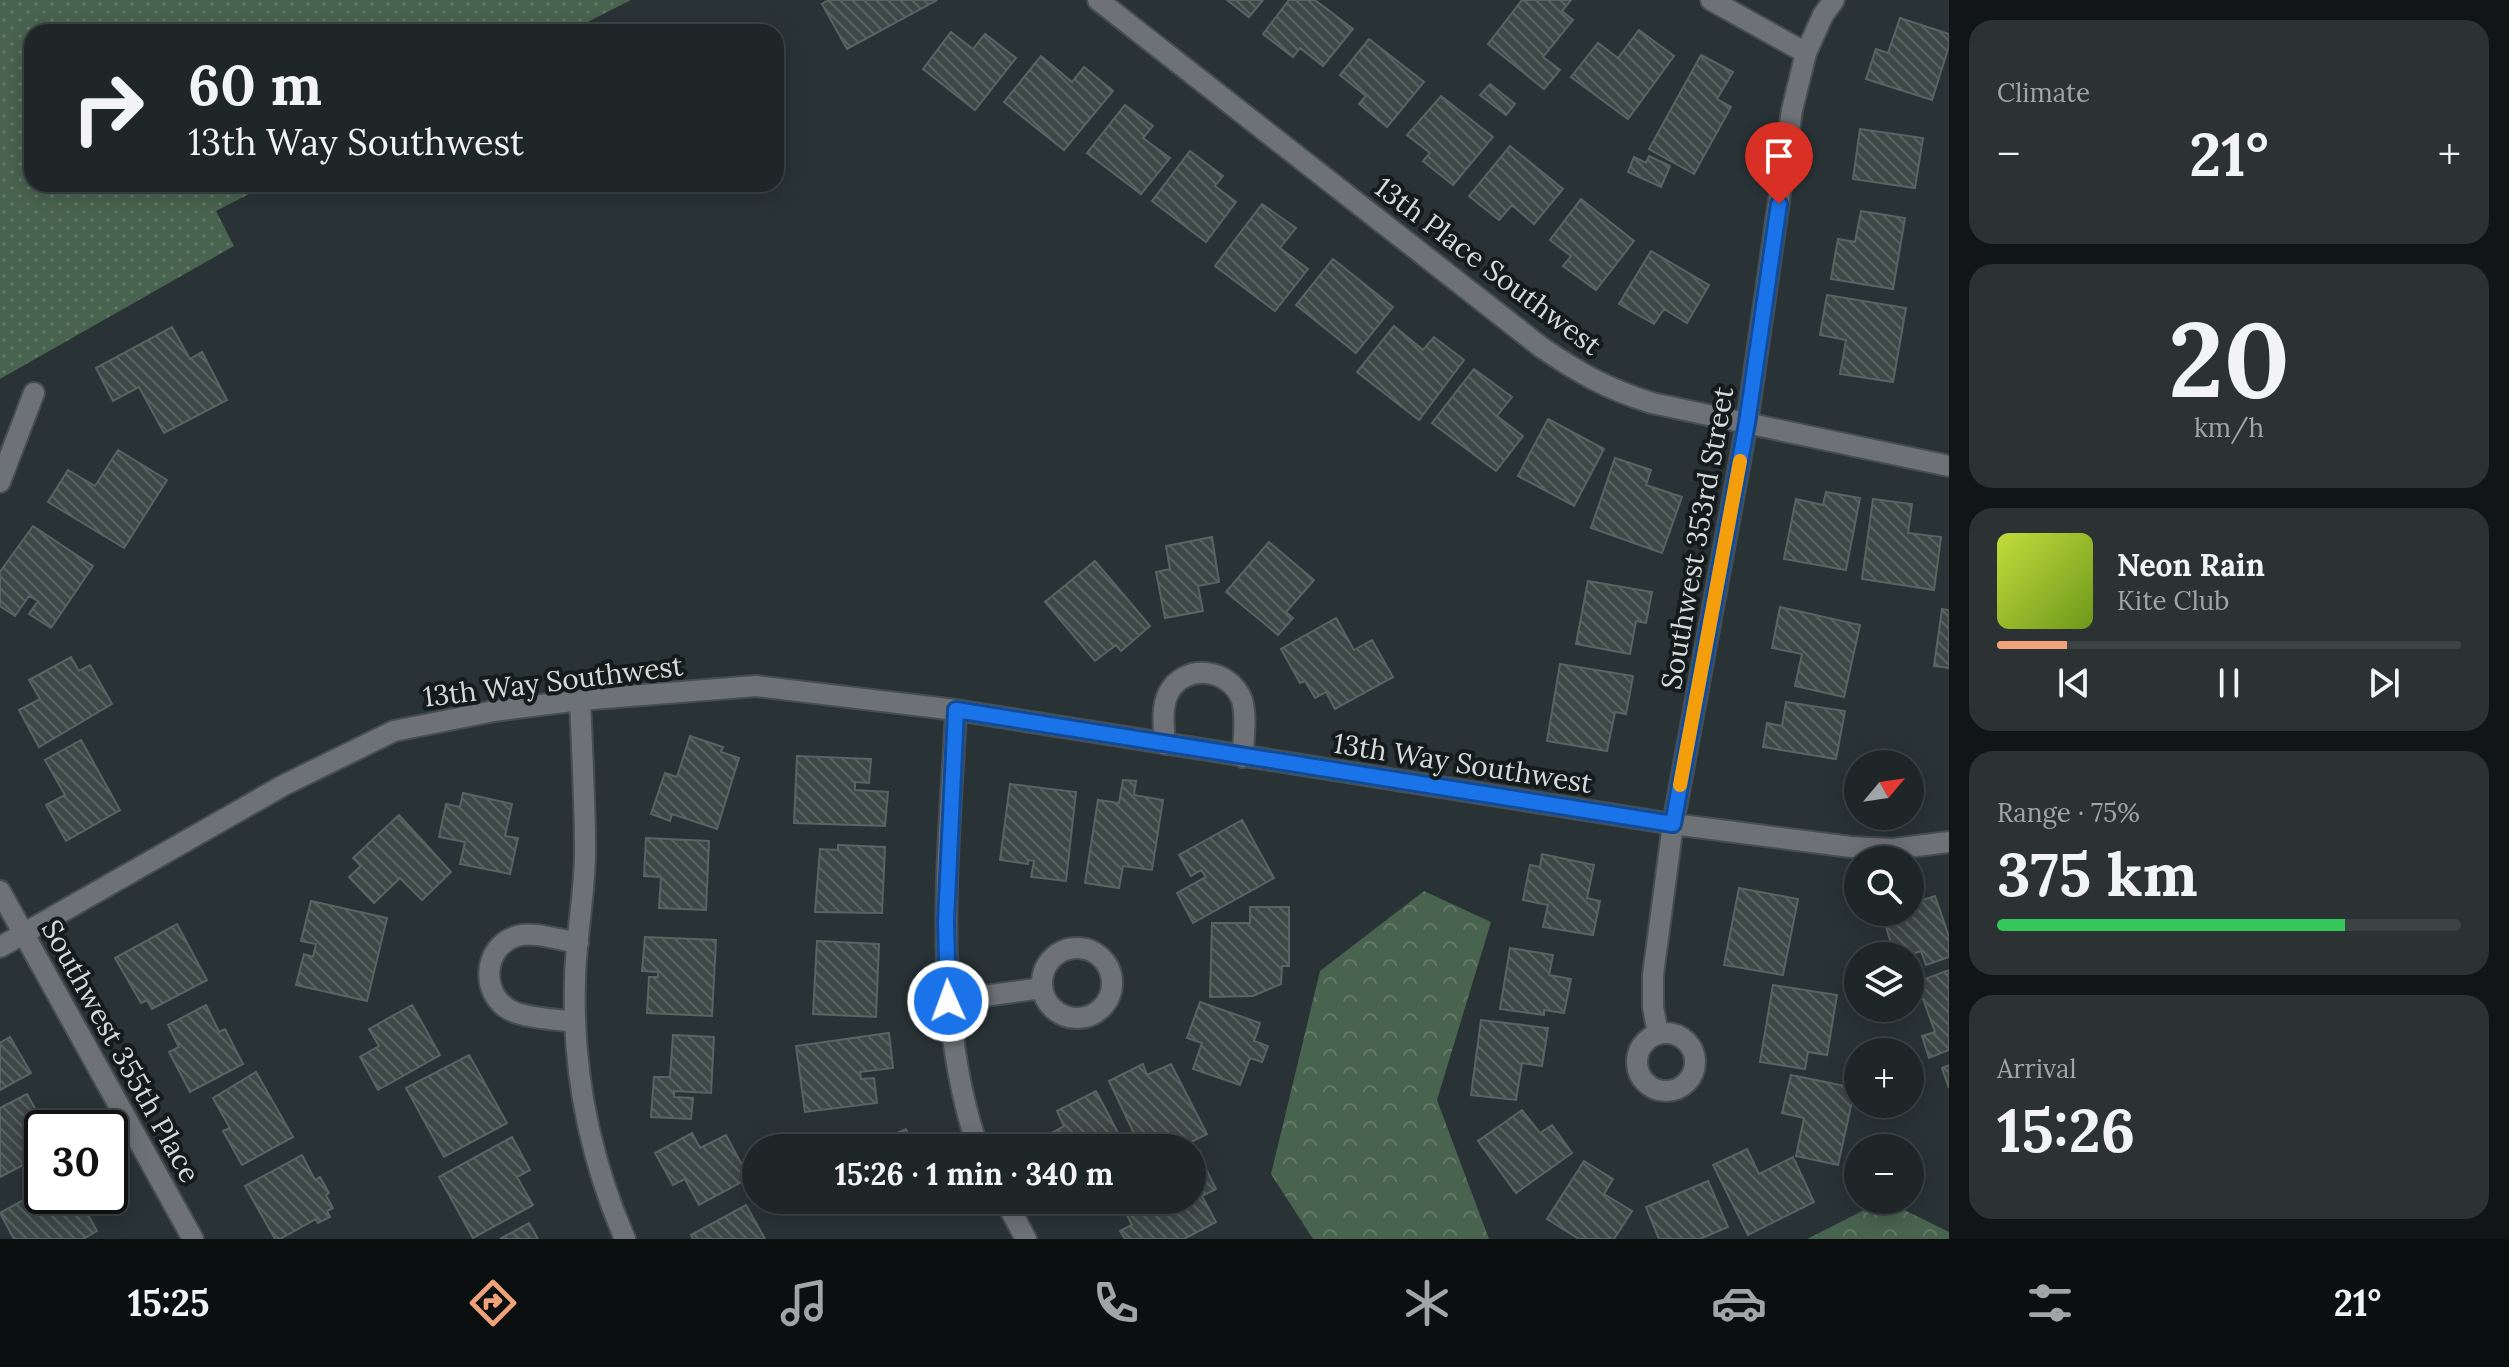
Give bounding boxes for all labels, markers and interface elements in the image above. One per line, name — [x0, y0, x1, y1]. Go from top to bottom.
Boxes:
text: 60 m — [188, 49, 322, 120]
icon: right — [56, 56, 160, 160]
text: Climate — [1997, 76, 2090, 109]
text: 21° — [2189, 116, 2269, 192]
text: 13th Way Southwest — [188, 119, 524, 165]
pin — [1745, 122, 1813, 204]
text: − — [1997, 126, 2020, 182]
text: + — [2438, 126, 2461, 182]
icon: arrive — [1757, 134, 1801, 178]
street label: 13th Place Southwest — [1368, 169, 1609, 363]
text: 20 — [2168, 292, 2290, 425]
street label: Southwest 353rd Street — [1653, 384, 1741, 692]
text: km/h — [2194, 411, 2264, 444]
text: Neon Rain — [2117, 546, 2265, 584]
text: Kite Club — [2117, 584, 2229, 617]
street label: 13th Way Southwest — [421, 647, 685, 715]
icon: previous — [2052, 661, 2096, 705]
icon: pause — [2207, 661, 2251, 705]
icon: next — [2362, 661, 2406, 705]
street label: 13th Way Southwest — [1331, 725, 1595, 801]
north arrow — [1844, 750, 1924, 830]
map controls — [1844, 750, 1924, 1214]
text: Range · 75% — [1997, 796, 2140, 829]
text: 375 km — [1997, 836, 2198, 912]
button: search — [1844, 846, 1924, 926]
street label: Southwest 355th Place — [34, 913, 208, 1189]
button: layers — [1844, 942, 1924, 1022]
position arrow — [906, 959, 990, 1043]
button: + — [1844, 1038, 1924, 1118]
text: Arrival — [1997, 1052, 2076, 1085]
text: 15:26 — [1997, 1092, 2135, 1168]
speed limit sign: 30 — [24, 1110, 128, 1214]
button: − — [1844, 1134, 1924, 1214]
text: 15:26 · 1 min · 340 m — [835, 1155, 1113, 1193]
icon: directions — [465, 1275, 521, 1331]
icon: music — [776, 1275, 832, 1331]
icon: phone — [1088, 1275, 1144, 1331]
icon: climate — [1399, 1275, 1455, 1331]
icon: car — [1711, 1275, 1767, 1331]
icon: filters — [2022, 1275, 2078, 1331]
text: 15:25 — [128, 1280, 209, 1326]
text: 21° — [2334, 1280, 2381, 1326]

